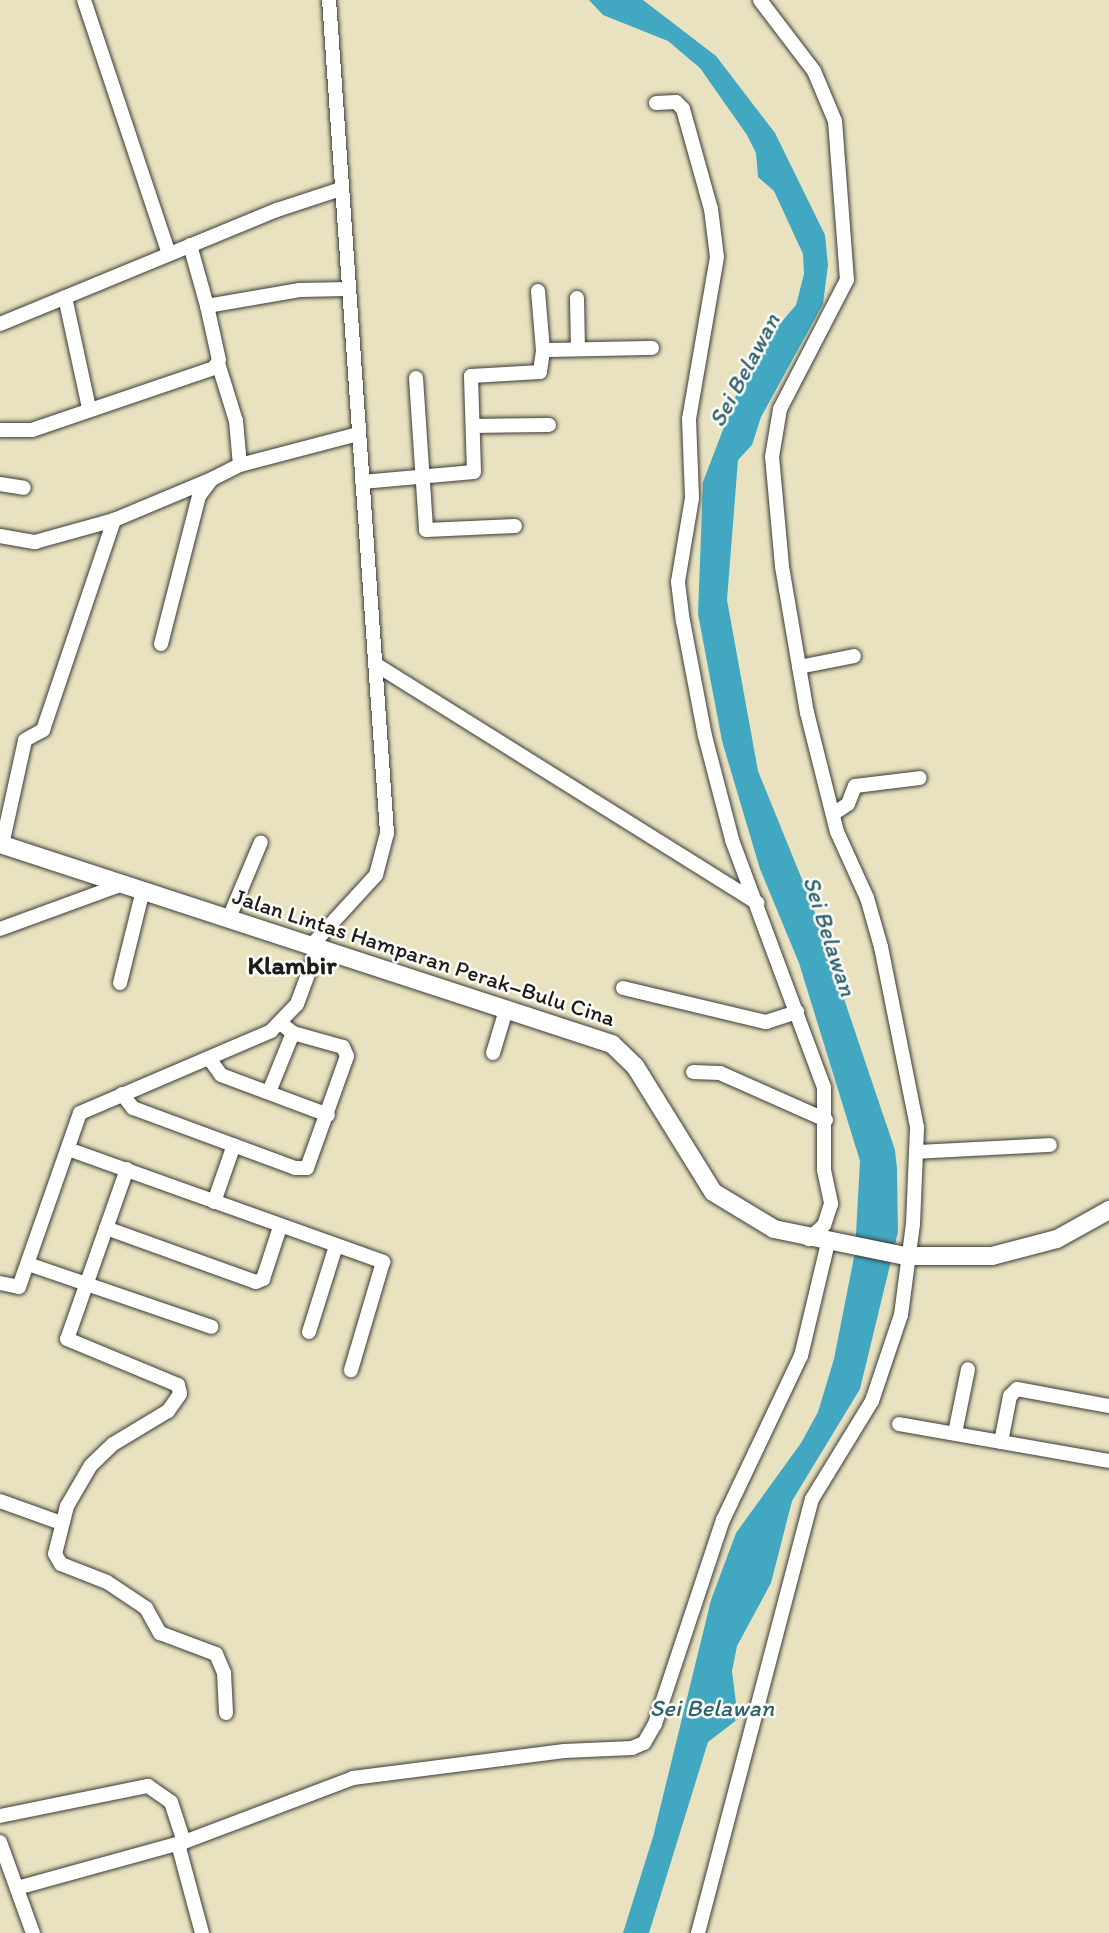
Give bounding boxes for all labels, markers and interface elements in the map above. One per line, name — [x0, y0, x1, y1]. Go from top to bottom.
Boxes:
water label: Sei Belawan — [702, 308, 786, 432]
water label: Sei Belawan — [797, 872, 863, 1000]
street label: Jalan Lintas Hamparan Perak–Bulu Cina — [230, 882, 618, 1032]
district label: Klambir — [247, 950, 337, 982]
water label: Sei Belawan — [650, 1694, 774, 1722]

